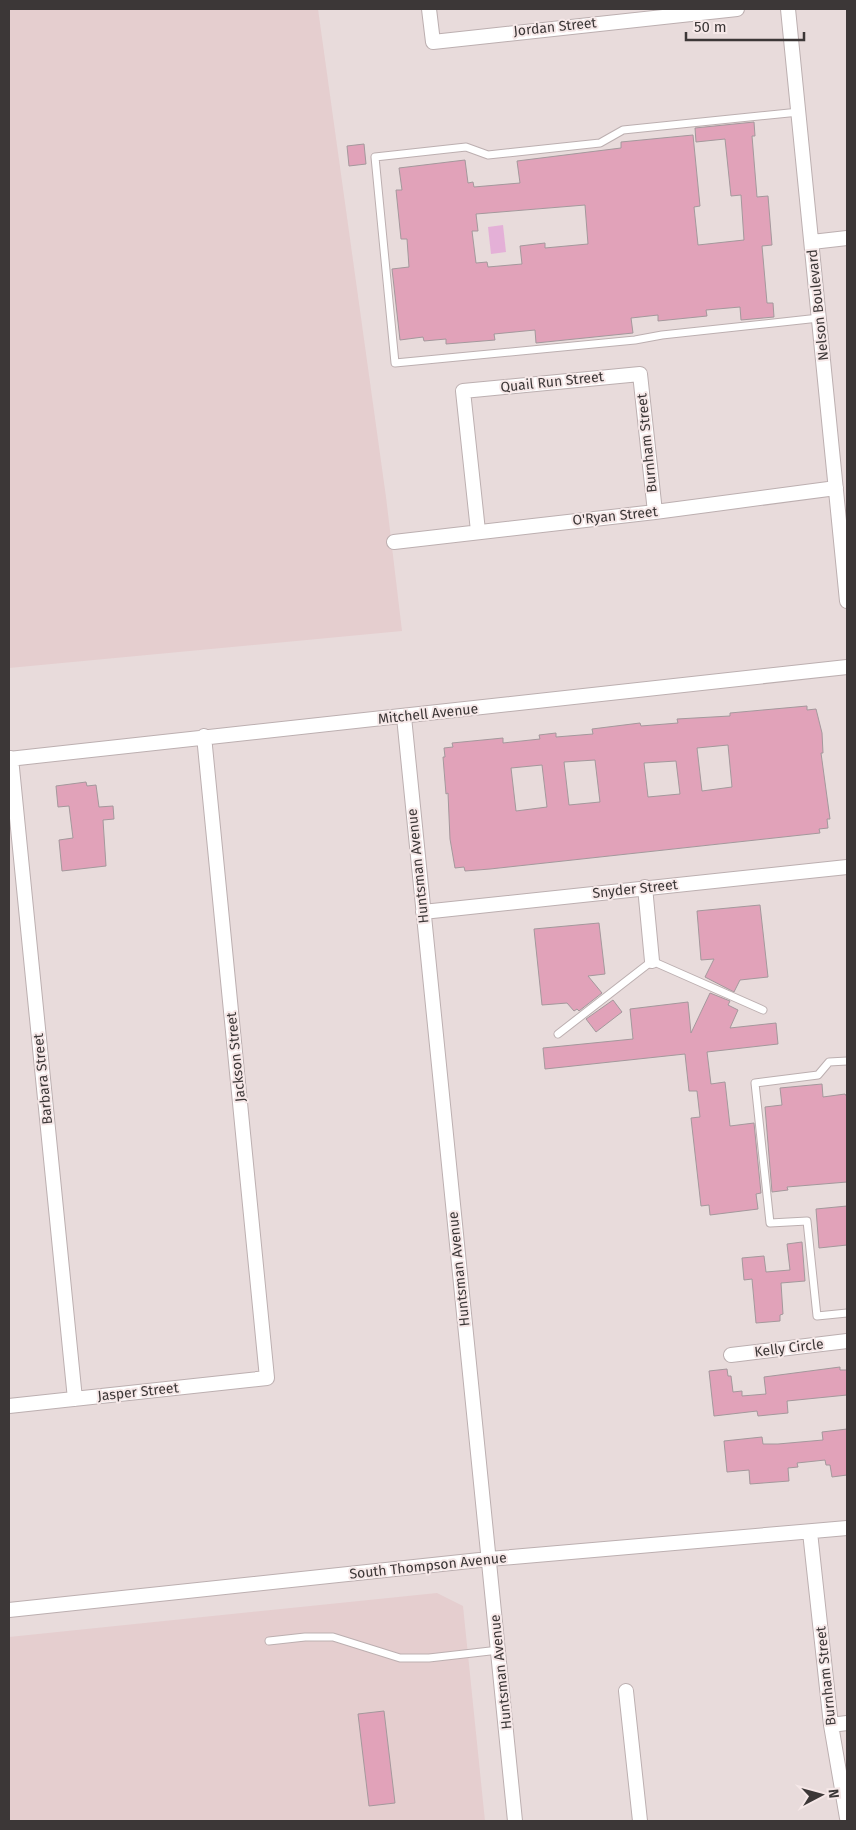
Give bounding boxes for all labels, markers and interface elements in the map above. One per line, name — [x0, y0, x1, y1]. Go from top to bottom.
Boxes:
scale bar — [686, 10, 804, 42]
street label: Jordan Street — [513, 14, 598, 40]
text: 50 m — [694, 18, 727, 36]
street label: Nelson Boulevard — [804, 248, 832, 362]
street label: Quail Run Street — [500, 368, 605, 396]
street label: Burnham Street — [633, 392, 661, 494]
street label: O'Ryan Street — [572, 503, 659, 529]
street label: Mitchell Avenue — [377, 700, 479, 728]
street label: Huntsman Avenue — [404, 808, 432, 924]
street label: Snyder Street — [592, 876, 679, 902]
street label: Jackson Street — [223, 1010, 249, 1103]
street label: Barbara Street — [30, 1032, 56, 1125]
street label: Huntsman Avenue — [445, 1211, 473, 1327]
street label: Kelly Circle — [753, 1335, 825, 1361]
street label: Jasper Street — [97, 1379, 180, 1405]
street label: South Thompson Avenue — [349, 1549, 507, 1583]
street label: Huntsman Avenue — [487, 1614, 515, 1730]
street label: Burnham Street — [812, 1625, 840, 1727]
north arrow — [796, 1770, 846, 1820]
text: N — [824, 1788, 842, 1799]

